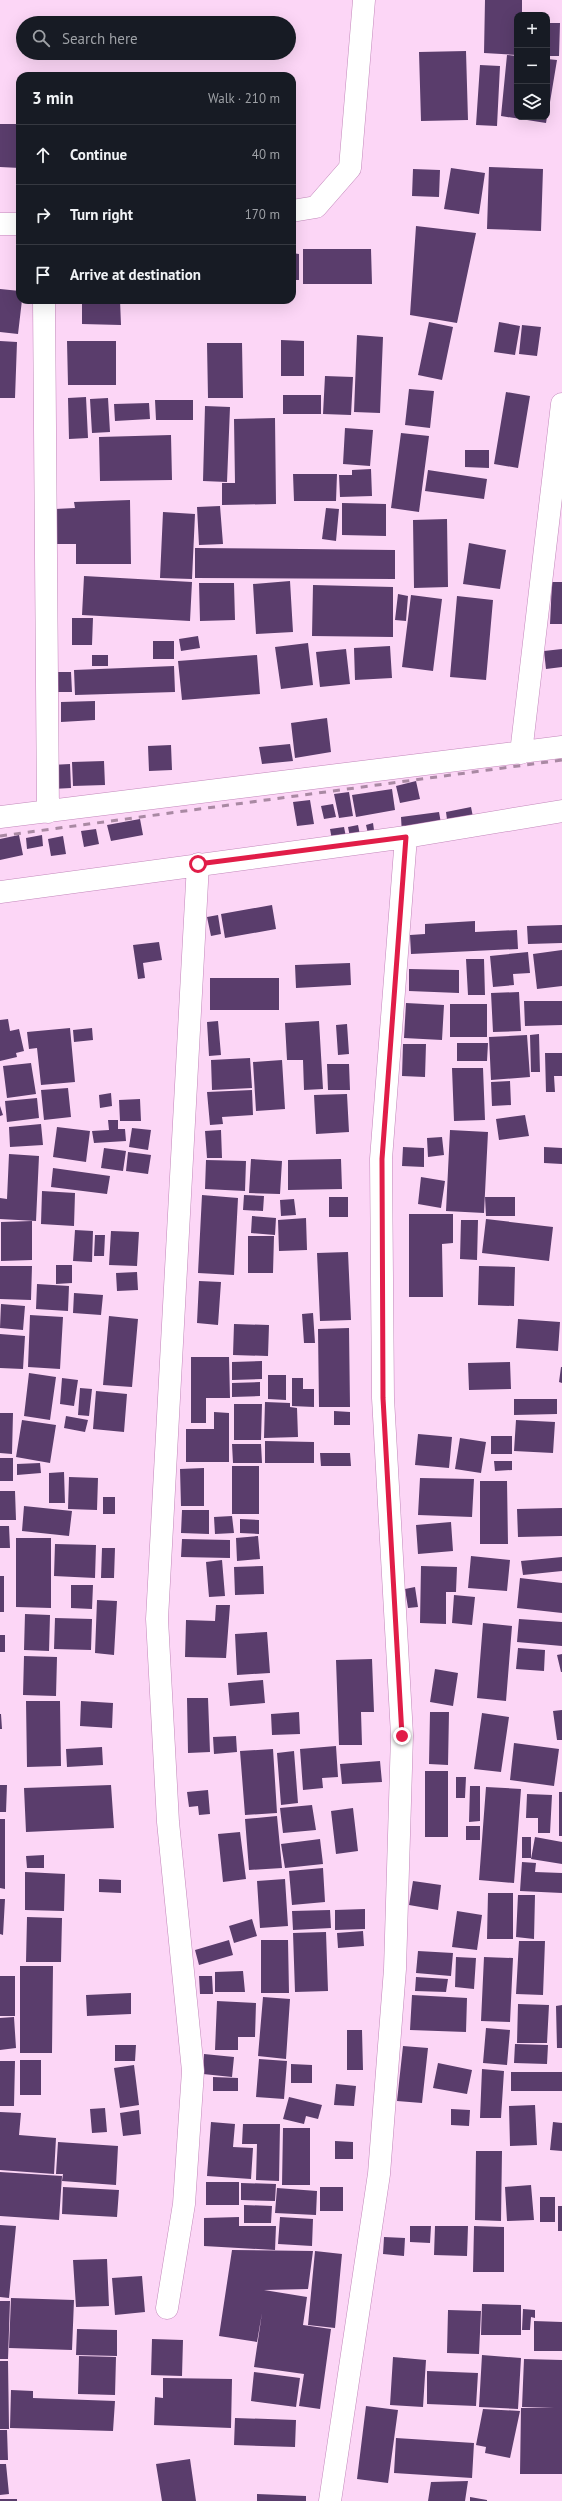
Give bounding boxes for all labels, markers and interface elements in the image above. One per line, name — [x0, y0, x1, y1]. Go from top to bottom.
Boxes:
map controls — [514, 12, 550, 120]
button: + — [514, 12, 550, 48]
search box — [16, 16, 296, 60]
icon: search — [30, 27, 52, 49]
text: Search here — [62, 29, 138, 48]
button: − — [514, 48, 550, 84]
button: layers — [514, 84, 550, 120]
text: 3 min — [32, 87, 73, 109]
text: Walk · 210 m — [208, 90, 280, 107]
icon: ahead — [32, 144, 54, 166]
text: Continue — [70, 145, 127, 164]
text: 40 m — [252, 146, 280, 163]
icon: right — [32, 204, 54, 226]
text: Turn right — [70, 205, 133, 224]
text: 170 m — [245, 206, 280, 223]
icon: arrive — [32, 264, 54, 286]
text: Arrive at destination — [70, 265, 201, 284]
route start — [189, 855, 207, 873]
route end — [393, 1727, 411, 1745]

